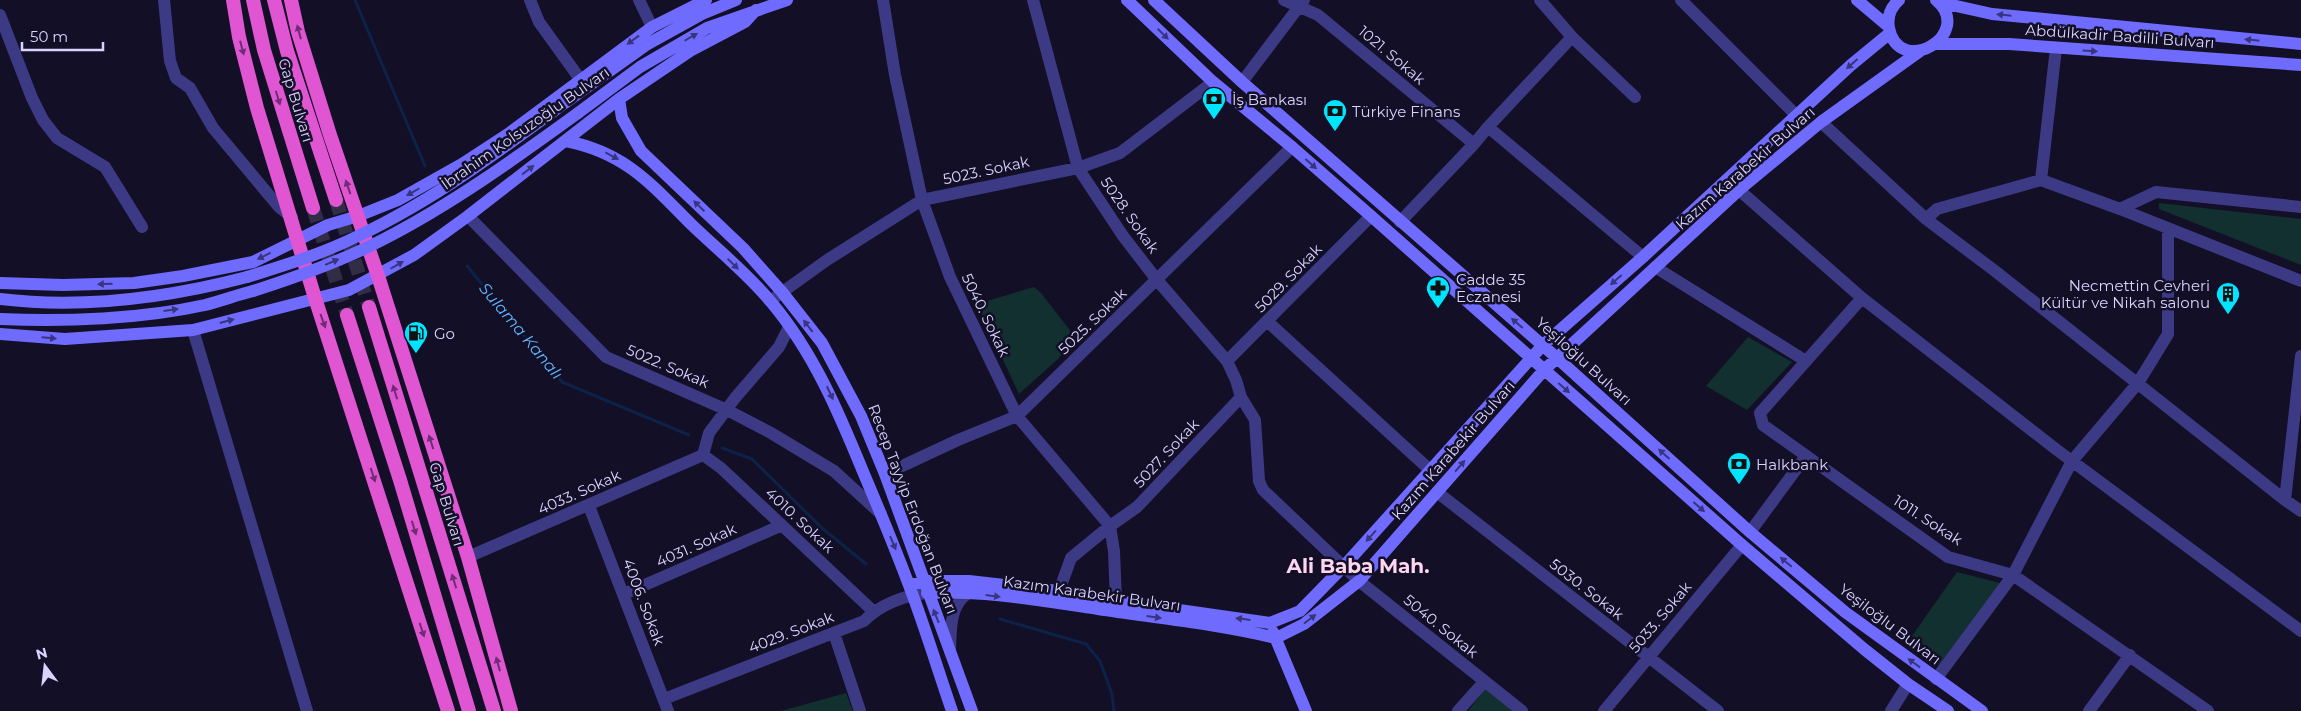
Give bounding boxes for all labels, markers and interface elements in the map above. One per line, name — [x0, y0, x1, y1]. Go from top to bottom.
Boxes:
one-way arrow — [1995, 11, 2011, 19]
scale bar — [22, 20, 104, 52]
street label: Abdülkadir Badilli Bulvarı — [2025, 20, 2215, 52]
street label: 1021. Sokak — [1355, 21, 1429, 89]
one-way arrow — [294, 25, 302, 40]
text: 50 m — [30, 27, 68, 46]
one-way arrow — [1156, 28, 1168, 40]
one-way arrow — [684, 33, 697, 42]
one-way arrow — [626, 35, 640, 45]
one-way arrow — [2244, 35, 2260, 43]
one-way arrow — [238, 40, 246, 55]
one-way arrow — [2083, 47, 2099, 55]
street label: Gap Bulvarı — [274, 56, 318, 144]
one-way arrow — [1846, 58, 1859, 69]
street label: İbrahim Kolsuzoğlu Bulvarı — [437, 62, 613, 194]
bank icon: İş Bankası — [1201, 86, 1227, 120]
place label: İş Bankası — [1232, 90, 1307, 109]
one-way arrow — [275, 91, 283, 106]
bank icon: Türkiye Finans — [1322, 98, 1348, 132]
place label: Türkiye Finans — [1352, 102, 1460, 121]
street label: Kazım Karabekir Bulvarı — [1671, 102, 1819, 234]
one-way arrow — [605, 152, 620, 160]
street label: 5023. Sokak — [941, 152, 1031, 188]
one-way arrow — [1305, 158, 1317, 169]
one-way arrow — [522, 164, 535, 175]
street label: 5028. Sokak — [1097, 173, 1163, 257]
one-way arrow — [344, 179, 352, 194]
one-way arrow — [405, 188, 420, 196]
one-way arrow — [694, 200, 706, 212]
street label: 5029. Sokak — [1250, 240, 1326, 316]
one-way arrow — [257, 253, 271, 261]
one-way arrow — [325, 258, 339, 266]
one-way arrow — [726, 258, 738, 270]
one-way arrow — [390, 261, 404, 269]
street label: 5040. Sokak — [958, 270, 1014, 360]
place label: Cadde 35 Eczanesi — [1456, 270, 1526, 306]
one-way arrow — [1611, 274, 1623, 286]
pharmacy icon: Cadde 35 Eczanesi — [1425, 275, 1451, 309]
place label: Necmettin Cevheri Kültür ve Nikah salonu — [2041, 276, 2210, 312]
water label: Sulama Kanalı — [475, 279, 567, 383]
one-way arrow — [97, 280, 113, 288]
building icon: Necmettin Cevheri Kültür ve Nikah salonu — [2215, 281, 2241, 315]
street label: 5025. Sokak — [1054, 284, 1130, 358]
one-way arrow — [163, 305, 179, 313]
street label: Yeşiloğlu Bulvarı — [1532, 313, 1636, 409]
one-way arrow — [319, 314, 327, 329]
one-way arrow — [219, 317, 234, 325]
one-way arrow — [1511, 318, 1523, 329]
fuel station icon: Go — [403, 320, 429, 354]
one-way arrow — [803, 320, 814, 333]
place label: Go — [434, 324, 455, 343]
one-way arrow — [41, 334, 57, 342]
street label: 5022. Sokak — [624, 340, 712, 392]
street label: Kazım Karabekir Bulvarı — [1387, 376, 1519, 524]
one-way arrow — [1557, 382, 1570, 393]
one-way arrow — [391, 384, 399, 399]
one-way arrow — [826, 386, 834, 400]
street label: Recep Tayyip Erdoğan Bulvarı — [864, 401, 962, 617]
street label: 5027. Sokak — [1129, 415, 1203, 491]
one-way arrow — [426, 434, 434, 449]
one-way arrow — [1658, 449, 1671, 460]
bank icon: Halkbank — [1726, 451, 1752, 485]
place label: Halkbank — [1756, 455, 1828, 474]
street label: Gap Bulvarı — [425, 460, 469, 548]
one-way arrow — [1454, 461, 1466, 473]
street label: 4033. Sokak — [535, 465, 624, 519]
one-way arrow — [370, 468, 378, 483]
street label: 4010. Sokak — [762, 483, 838, 557]
street label: 1011. Sokak — [1890, 491, 1966, 549]
one-way arrow — [1692, 501, 1705, 512]
street label: 4031. Sokak — [653, 519, 739, 571]
one-way arrow — [411, 521, 419, 536]
one-way arrow — [1365, 529, 1377, 541]
one-way arrow — [889, 536, 897, 551]
district label: Ali Baba Mah. — [1286, 554, 1429, 578]
street label: 5030. Sokak — [1546, 554, 1628, 624]
street label: 4006. Sokak — [619, 556, 669, 648]
one-way arrow — [1779, 557, 1792, 568]
street label: Kazım Karabekir Bulvarı — [1002, 571, 1182, 615]
one-way arrow — [450, 573, 457, 588]
street label: 5033. Sokak — [1625, 577, 1695, 657]
street label: Yeşiloğlu Bulvarı — [1835, 579, 1945, 669]
street label: 5040. Sokak — [1400, 590, 1482, 662]
one-way arrow — [985, 592, 1001, 600]
street label: 4029. Sokak — [746, 607, 836, 657]
one-way arrow — [932, 608, 940, 623]
one-way arrow — [1147, 613, 1163, 621]
one-way arrow — [1303, 614, 1317, 624]
one-way arrow — [1235, 615, 1251, 623]
one-way arrow — [419, 623, 427, 638]
north arrow — [20, 641, 70, 691]
text: N — [34, 643, 49, 664]
one-way arrow — [494, 656, 502, 672]
one-way arrow — [1907, 658, 1920, 668]

